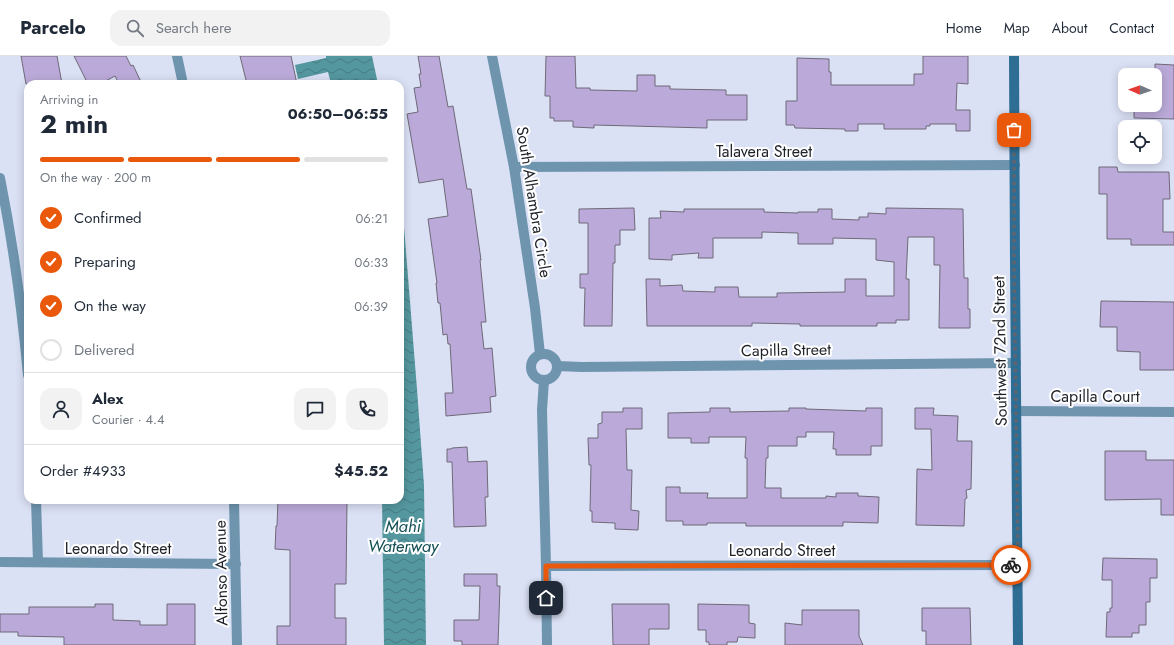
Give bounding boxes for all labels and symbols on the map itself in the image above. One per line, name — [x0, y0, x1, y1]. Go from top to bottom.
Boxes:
north arrow — [1118, 68, 1162, 112]
pin — [997, 113, 1031, 147]
street label: South Alhambra Circle — [511, 125, 557, 279]
street label: Talavera Street — [716, 140, 812, 163]
street label: Southwest 72nd Street — [987, 276, 1013, 426]
street label: Capilla Street — [741, 338, 831, 362]
street label: Capilla Court — [1050, 385, 1140, 408]
water label: Mahi Waterway — [368, 514, 440, 558]
street label: Alfonso Avenue — [209, 520, 233, 626]
street label: Leonardo Street — [65, 537, 171, 560]
street label: Leonardo Street — [729, 539, 835, 562]
courier — [991, 545, 1031, 585]
pin — [529, 581, 563, 615]

